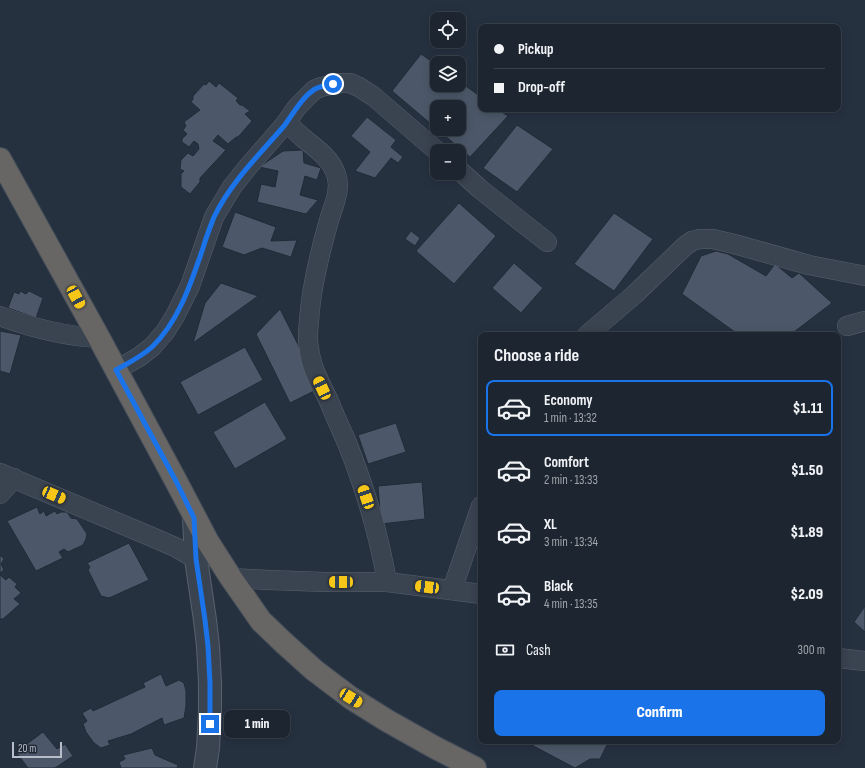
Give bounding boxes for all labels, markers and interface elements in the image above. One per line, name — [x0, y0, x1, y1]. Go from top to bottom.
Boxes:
map controls — [430, 12, 466, 180]
button: locate — [430, 12, 466, 48]
text: Pickup — [518, 40, 554, 59]
button: layers — [430, 56, 466, 92]
route start — [324, 75, 342, 93]
text: Drop-off — [518, 78, 565, 97]
button: + — [430, 100, 466, 136]
button: − — [430, 144, 466, 180]
car — [65, 284, 87, 310]
text: Choose a ride — [494, 345, 579, 366]
car — [311, 375, 333, 401]
icon: car — [496, 390, 532, 426]
text: Economy — [544, 391, 593, 410]
text: $1.11 — [793, 399, 823, 418]
text: 1 min · 13:32 — [544, 410, 597, 426]
icon: car — [496, 452, 532, 488]
text: Comfort — [544, 453, 589, 472]
text: $1.50 — [791, 461, 823, 480]
text: 2 min · 13:33 — [544, 472, 598, 488]
car — [356, 484, 376, 510]
car — [41, 485, 67, 505]
icon: car — [496, 514, 532, 550]
text: XL — [544, 515, 557, 534]
text: $1.89 — [790, 523, 823, 542]
text: 3 min · 13:34 — [544, 534, 598, 550]
car — [329, 576, 353, 588]
icon: car — [496, 576, 532, 612]
text: Black — [544, 577, 573, 596]
car — [414, 580, 440, 594]
text: $2.09 — [790, 585, 823, 604]
text: 4 min · 13:35 — [544, 596, 598, 612]
icon: cash — [494, 639, 516, 661]
text: Cash — [526, 641, 551, 660]
text: 300 m — [798, 642, 825, 658]
car — [338, 687, 364, 709]
button: Confirm — [494, 690, 825, 736]
callout: 1 min — [224, 710, 290, 738]
route end — [201, 715, 219, 733]
text: 1 min — [245, 716, 269, 732]
scale bar — [12, 740, 62, 759]
text: 20 m — [18, 742, 36, 755]

